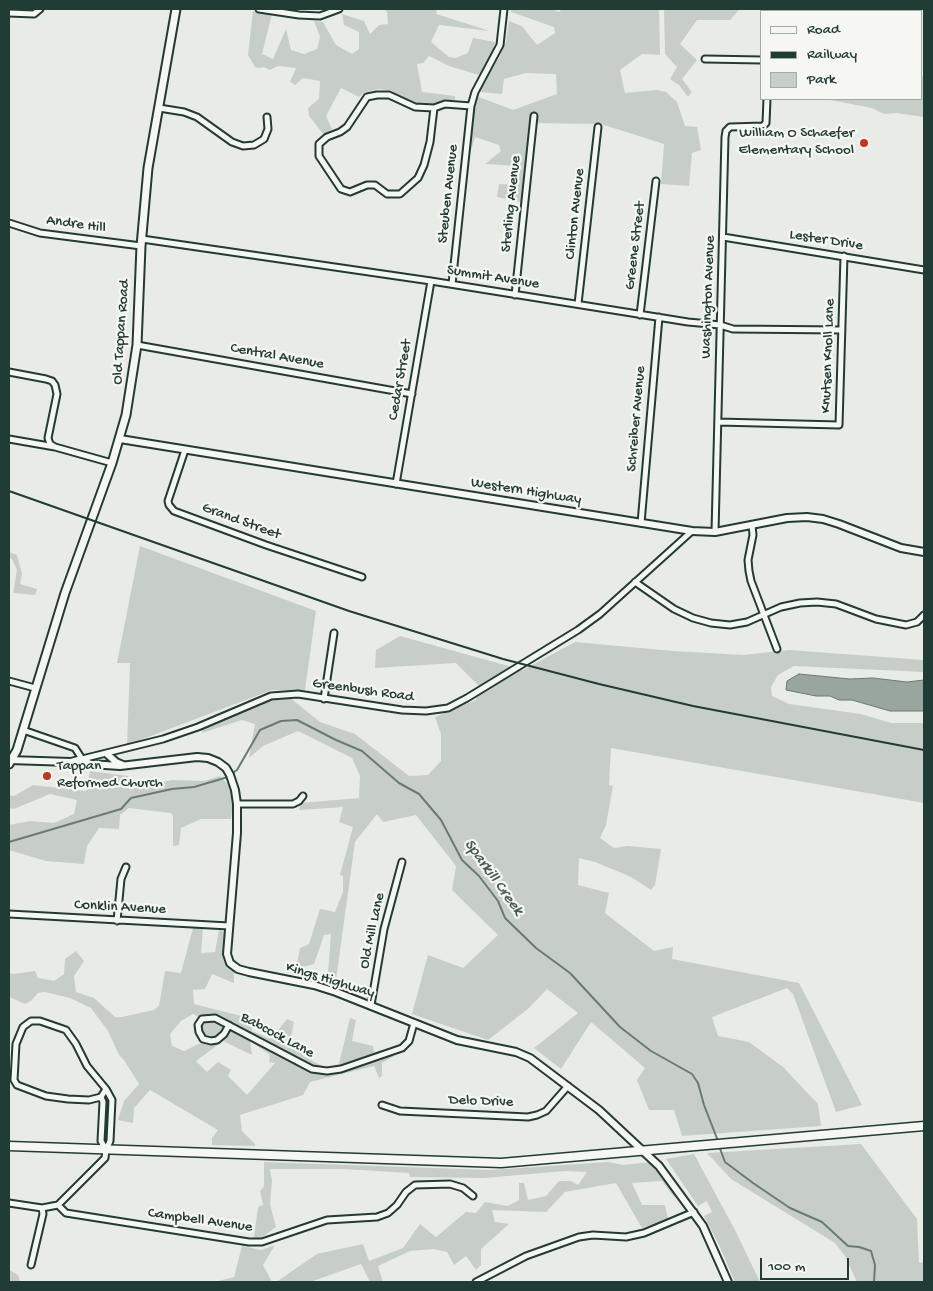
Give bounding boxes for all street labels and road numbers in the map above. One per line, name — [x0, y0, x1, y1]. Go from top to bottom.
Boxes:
street label: Steuben Avenue — [435, 144, 463, 244]
street label: Sterling Avenue — [498, 155, 526, 253]
street label: Clinton Avenue — [562, 168, 590, 260]
street label: Greene Street — [622, 201, 650, 291]
street label: Andre Hill — [45, 212, 107, 238]
street label: Lester Drive — [788, 226, 864, 256]
street label: Washington Avenue — [698, 235, 720, 359]
street label: Summit Avenue — [446, 262, 540, 294]
street label: Old Tappan Road — [109, 279, 135, 385]
street label: Knutsen Knoll Lane — [818, 298, 840, 414]
street label: Cedar Street — [385, 338, 417, 422]
street label: Central Avenue — [229, 340, 325, 374]
street label: Schreiber Avenue — [623, 365, 651, 473]
street label: Western Highway — [469, 474, 583, 510]
street label: Grand Street — [199, 499, 283, 545]
street label: Greenbush Road — [311, 675, 415, 707]
street label: Old Mill Lane — [356, 891, 390, 971]
street label: Conklin Avenue — [74, 897, 166, 919]
street label: Kings Highway — [283, 959, 377, 1003]
street label: Babcock Lane — [237, 1009, 317, 1063]
street label: Delo Drive — [448, 1092, 514, 1112]
street label: Campbell Avenue — [147, 1205, 253, 1237]

